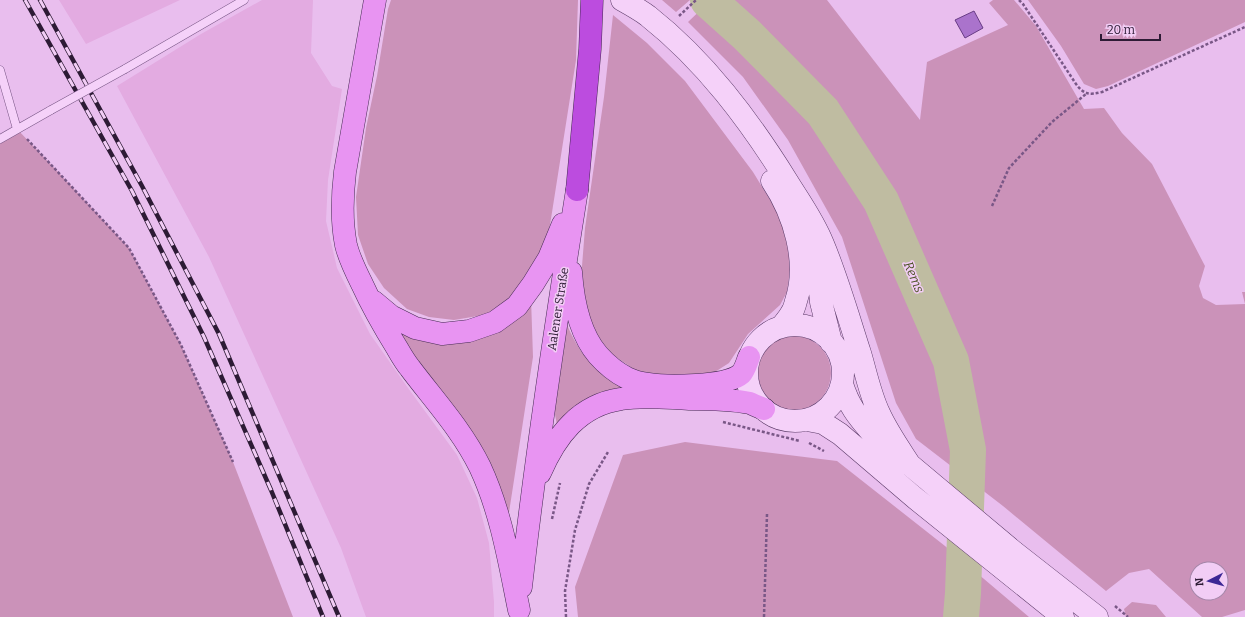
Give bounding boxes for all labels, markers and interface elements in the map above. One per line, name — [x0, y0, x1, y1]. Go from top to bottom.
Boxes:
scale bar — [1101, 16, 1160, 42]
text: 20 m — [1107, 23, 1136, 37]
water label: Rems — [901, 259, 927, 295]
street label: Aalener Straße — [545, 267, 571, 351]
north arrow — [1189, 561, 1229, 601]
text: N — [1193, 577, 1206, 587]

